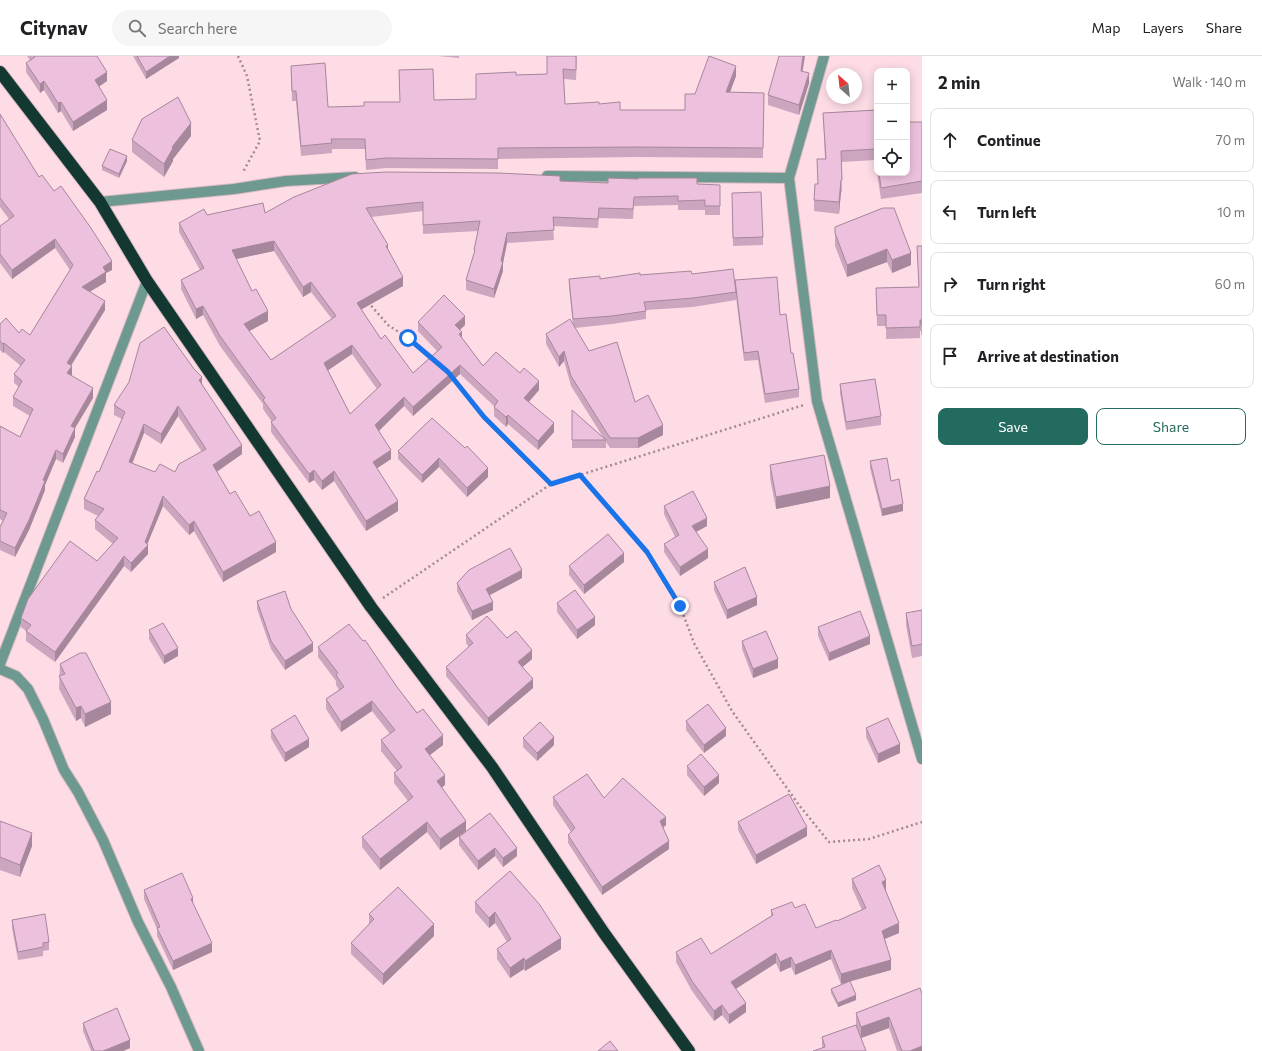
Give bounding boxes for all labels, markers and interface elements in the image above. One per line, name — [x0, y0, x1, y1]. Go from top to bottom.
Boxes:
search box — [112, 10, 392, 46]
text: Citynav — [20, 16, 88, 39]
icon: search — [126, 17, 148, 39]
text: Search here — [158, 19, 237, 37]
text: Map — [1092, 19, 1120, 36]
text: Layers — [1142, 19, 1184, 36]
text: Share — [1206, 19, 1242, 36]
north arrow — [826, 68, 862, 104]
map controls — [874, 68, 910, 176]
button: + — [874, 68, 910, 104]
text: 2 min — [938, 72, 980, 93]
text: Walk · 140 m — [1173, 74, 1246, 90]
button: − — [874, 104, 910, 140]
icon: ahead — [939, 129, 961, 151]
text: Continue — [977, 131, 1041, 149]
text: 70 m — [1216, 132, 1245, 148]
button: locate — [874, 140, 910, 176]
icon: left — [939, 201, 961, 223]
text: Turn left — [977, 203, 1036, 221]
text: 10 m — [1217, 204, 1245, 220]
icon: right — [939, 273, 961, 295]
text: Turn right — [977, 275, 1046, 293]
text: 60 m — [1215, 276, 1245, 292]
route start — [399, 329, 417, 347]
icon: arrive — [939, 345, 961, 367]
text: Arrive at destination — [977, 347, 1119, 365]
button: Save — [938, 408, 1088, 445]
button: Share — [1096, 408, 1246, 445]
route end — [671, 597, 689, 615]

